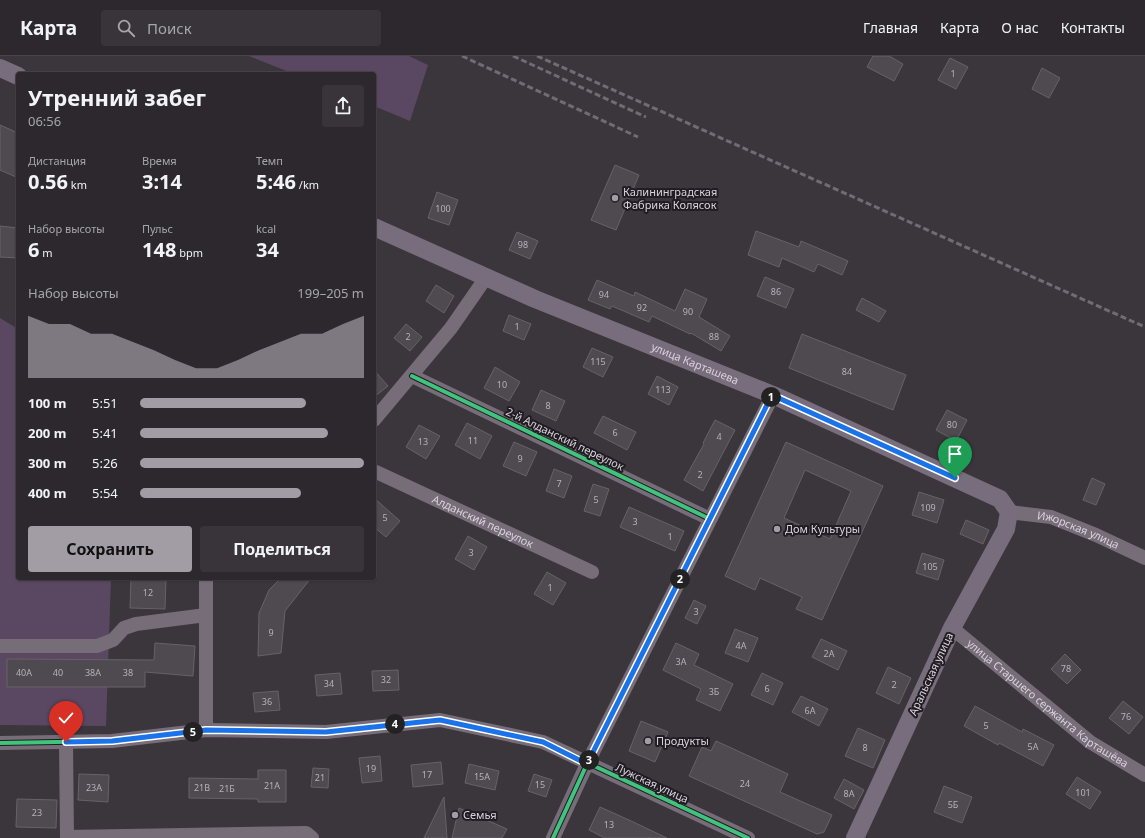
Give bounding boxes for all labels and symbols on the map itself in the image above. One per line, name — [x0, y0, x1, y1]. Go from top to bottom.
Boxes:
house number: 1 — [950, 67, 956, 80]
place label: Калининградская Фабрика Колясок — [623, 184, 717, 212]
marker: Калининградская Фабрика Колясок — [610, 193, 620, 203]
house number: 100 — [435, 202, 451, 215]
house number: 98 — [518, 238, 528, 251]
house number: 86 — [771, 285, 781, 298]
house number: 94 — [599, 288, 609, 301]
house number: 92 — [637, 301, 647, 314]
house number: 90 — [683, 305, 693, 318]
house number: 1 — [514, 320, 520, 333]
house number: 2 — [405, 330, 411, 343]
house number: 88 — [709, 330, 719, 343]
street label: улица Карташева — [649, 339, 741, 387]
house number: 115 — [590, 355, 606, 368]
house number: 84 — [842, 365, 852, 378]
house number: 10 — [497, 378, 507, 391]
house number: 113 — [655, 383, 671, 396]
pin: 1 — [761, 387, 781, 407]
house number: 8 — [545, 399, 551, 412]
street label: 2-й Алданский переулок — [504, 403, 627, 474]
house number: 80 — [947, 418, 957, 431]
house number: 6 — [612, 426, 618, 439]
house number: 4 — [716, 430, 722, 443]
house number: 11 — [468, 434, 478, 447]
house number: 13 — [418, 435, 428, 448]
pin — [938, 437, 972, 478]
house number: 9 — [517, 452, 523, 465]
house number: 2 — [697, 468, 703, 481]
house number: 7 — [556, 477, 562, 490]
street label: Алданский переулок — [430, 491, 536, 551]
house number: 5 — [593, 493, 599, 506]
house number: 109 — [920, 501, 936, 514]
street label: Ижорская улица — [1036, 507, 1122, 552]
house number: 5 — [382, 511, 388, 524]
house number: 3 — [632, 515, 638, 528]
place label: Дом Культуры — [785, 521, 860, 536]
marker: Дом Культуры — [772, 524, 782, 534]
house number: 1 — [667, 530, 673, 543]
house number: 3 — [468, 546, 474, 559]
house number: 105 — [922, 560, 938, 573]
pin: 2 — [670, 569, 690, 589]
house number: 1 — [547, 581, 553, 594]
house number: 12 — [143, 586, 153, 599]
house number: 3 — [693, 605, 699, 618]
house number: 9 — [268, 626, 274, 639]
street label: Аральская улица — [905, 630, 956, 718]
street label: улица Старшего сержанта Карташёва — [964, 635, 1131, 770]
house number: 4А — [736, 639, 747, 652]
house number: 2А — [824, 647, 835, 660]
house number: 3А — [676, 655, 687, 668]
house number: 78 — [1061, 662, 1071, 675]
house number: 40А — [16, 666, 32, 679]
house number: 40 — [53, 666, 63, 679]
house number: 38А — [85, 666, 101, 679]
house number: 38 — [123, 666, 133, 679]
house number: 32 — [381, 673, 391, 686]
house number: 34 — [324, 677, 334, 690]
house number: 2 — [891, 678, 897, 691]
house number: 6 — [764, 682, 770, 695]
house number: 3Б — [709, 685, 720, 698]
house number: 36 — [262, 695, 272, 708]
pin — [49, 701, 83, 742]
house number: 6А — [805, 704, 816, 717]
house number: 76 — [1121, 710, 1131, 723]
pin: 4 — [385, 714, 405, 734]
house number: 5 — [983, 719, 989, 732]
pin: 5 — [183, 722, 203, 742]
place label: Продукты — [656, 733, 709, 748]
marker: Продукты — [643, 736, 653, 746]
house number: 5А — [1028, 740, 1039, 753]
house number: 8 — [862, 741, 868, 754]
pin: 3 — [579, 750, 599, 770]
street label: Лужская улица — [613, 759, 691, 806]
house number: 19 — [366, 762, 376, 775]
house number: 17 — [422, 768, 432, 781]
house number: 15А — [474, 770, 490, 783]
house number: 21 — [315, 771, 325, 784]
house number: 24 — [740, 777, 750, 790]
house number: 15 — [535, 778, 545, 791]
house number: 21А — [264, 779, 280, 792]
house number: 23А — [86, 781, 102, 794]
house number: 21В — [194, 781, 210, 794]
house number: 21Б — [219, 782, 235, 795]
house number: 101 — [1075, 786, 1091, 799]
house number: 8А — [844, 787, 855, 800]
house number: 5Б — [948, 798, 959, 811]
house number: 23 — [32, 806, 42, 819]
place label: Семья — [463, 807, 497, 822]
marker: Семья — [450, 810, 460, 820]
house number: 13 — [604, 818, 614, 831]

